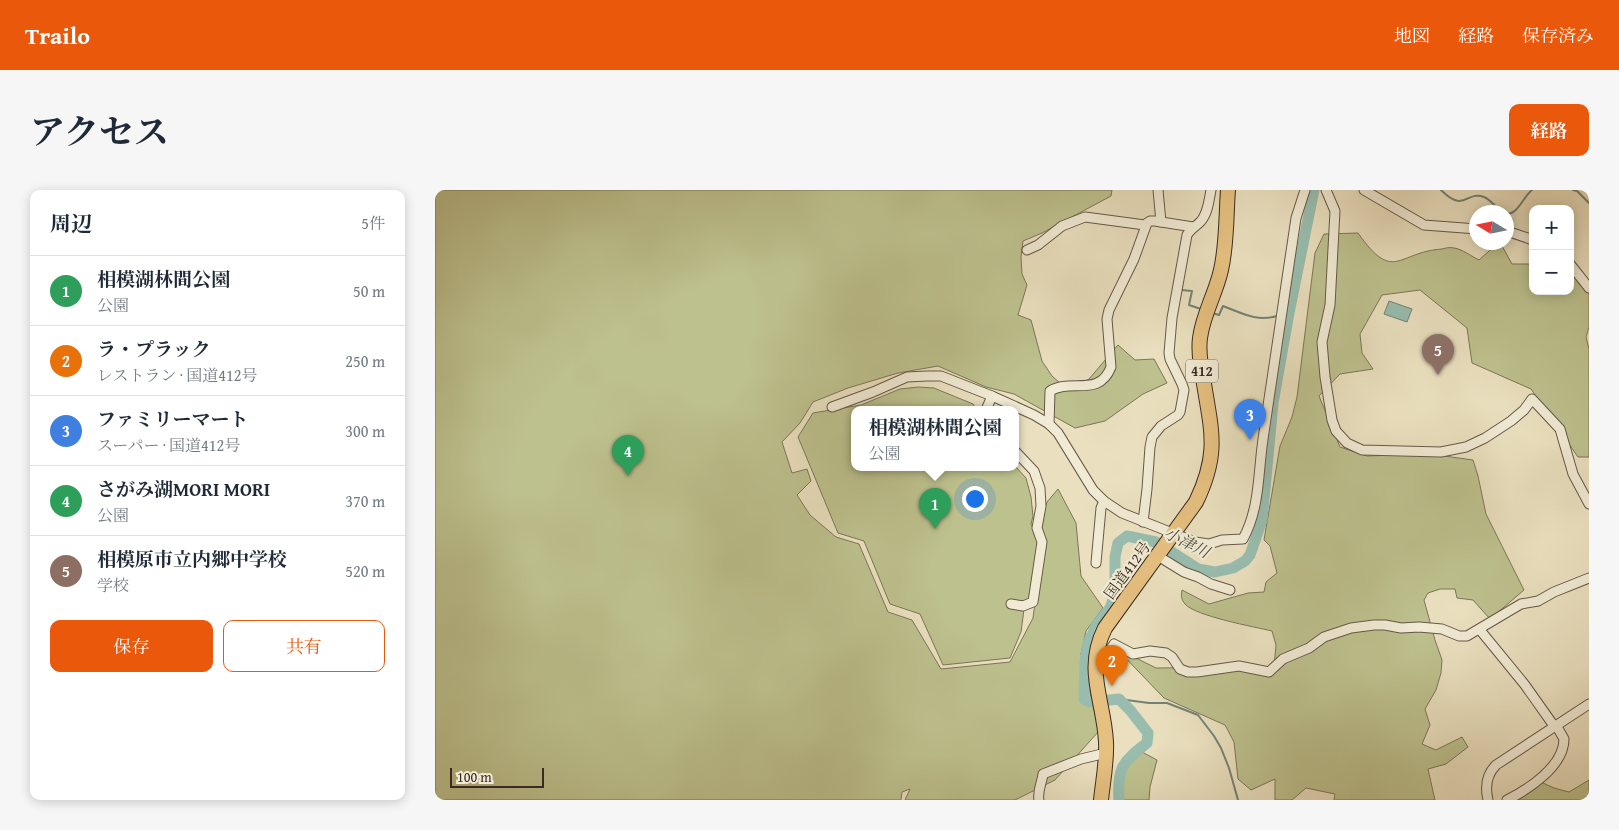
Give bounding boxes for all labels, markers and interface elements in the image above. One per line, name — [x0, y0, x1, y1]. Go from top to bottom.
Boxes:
text: Trailo — [25, 18, 90, 53]
text: 地図 — [1394, 22, 1430, 49]
text: 経路 — [1458, 22, 1494, 49]
text: 保存済み — [1522, 22, 1594, 49]
button: 経路 — [1509, 104, 1589, 156]
text: アクセス — [30, 106, 169, 157]
north arrow — [1469, 205, 1514, 250]
map controls — [1529, 205, 1574, 295]
button: + — [1529, 205, 1574, 250]
text: 周辺 — [50, 208, 92, 239]
text: 5件 — [361, 211, 385, 235]
button: − — [1529, 250, 1574, 295]
text: 相模湖林間公園 — [97, 265, 230, 293]
text: 1 — [62, 279, 70, 303]
text: 50 m — [353, 279, 385, 303]
text: 公園 — [97, 293, 129, 317]
pin: 5 — [1422, 334, 1454, 375]
text: ラ・プラック — [97, 335, 211, 363]
text: 2 — [62, 349, 70, 373]
text: 250 m — [345, 349, 385, 373]
road number: 412 — [1186, 360, 1218, 382]
text: レストラン · 国道412号 — [97, 363, 257, 387]
pin: 3 — [1234, 399, 1266, 440]
text: ファミリーマート — [97, 405, 249, 433]
popup — [851, 406, 1019, 471]
text: 相模湖林間公園 — [868, 413, 1002, 441]
text: 3 — [62, 419, 70, 443]
text: 300 m — [345, 419, 385, 443]
text: スーパー · 国道412号 — [97, 433, 240, 457]
pin: 4 — [612, 435, 644, 476]
text: 公園 — [868, 441, 901, 465]
text: さがみ湖MORI MORI — [97, 475, 270, 503]
your location — [962, 486, 988, 512]
pin: 1 — [919, 488, 951, 529]
text: 4 — [62, 489, 70, 513]
text: 370 m — [345, 489, 385, 513]
text: 公園 — [97, 503, 129, 527]
water label: 小津川 — [1160, 520, 1216, 564]
street label: 国道412号 — [1099, 537, 1155, 603]
text: 相模原市立内郷中学校 — [97, 545, 287, 573]
text: 5 — [62, 559, 70, 583]
text: 520 m — [345, 559, 385, 583]
text: 学校 — [97, 573, 129, 597]
button: 保存 — [50, 620, 213, 672]
button: 共有 — [223, 620, 385, 672]
pin: 2 — [1096, 645, 1128, 686]
scale bar — [450, 765, 544, 788]
text: 100 m — [457, 767, 492, 787]

